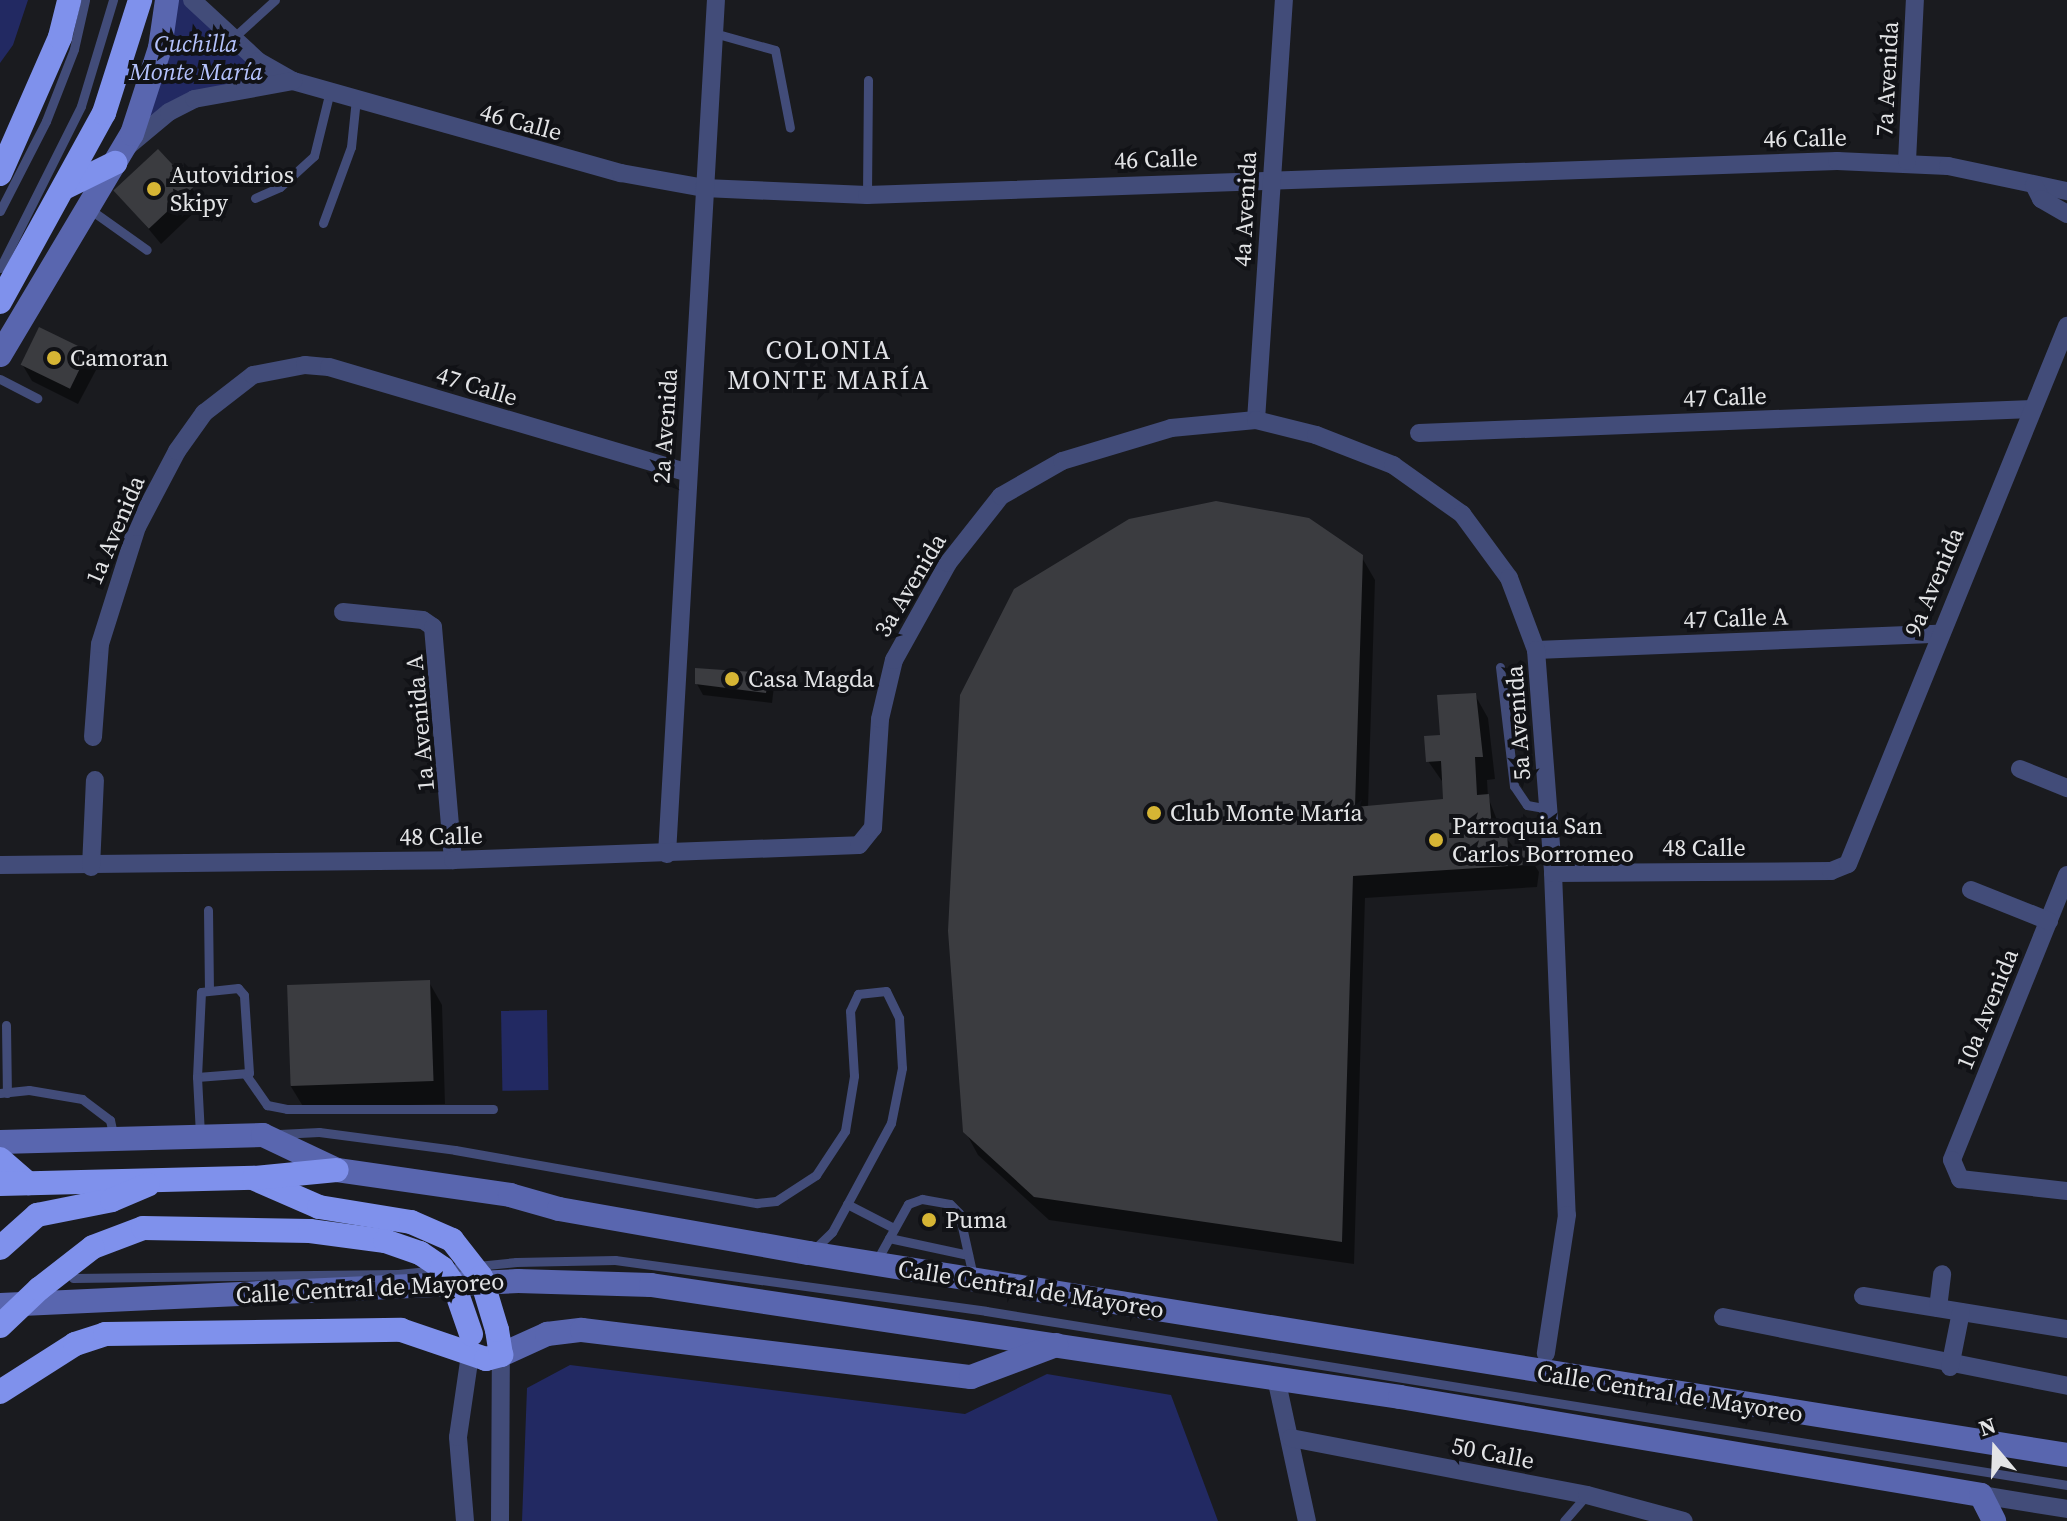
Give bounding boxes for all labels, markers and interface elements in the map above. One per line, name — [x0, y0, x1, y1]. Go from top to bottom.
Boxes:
street label: 7a Avenida — [1870, 21, 1904, 137]
park label: Cuchilla Monte María — [129, 30, 263, 86]
street label: 46 Calle — [477, 97, 565, 147]
street label: 46 Calle — [1763, 123, 1847, 153]
street label: 46 Calle — [1114, 143, 1198, 175]
street label: 4a Avenida — [1228, 151, 1262, 267]
place label: Autovidrios Skipy — [170, 161, 294, 217]
marker: Autovidrios Skipy — [145, 180, 163, 198]
district label: COLONIA MONTE MARÍA — [727, 335, 931, 396]
place label: Camoran — [70, 344, 169, 372]
marker: Camoran — [45, 349, 63, 367]
street label: 47 Calle — [433, 360, 521, 412]
street label: 2a Avenida — [647, 367, 683, 485]
street label: 47 Calle — [1683, 381, 1767, 413]
street label: 1a Avenida — [79, 471, 151, 589]
street label: 9a Avenida — [1898, 523, 1970, 641]
street label: 3a Avenida — [868, 528, 952, 642]
street label: 47 Calle A — [1683, 602, 1789, 634]
street label: 1a Avenida A — [400, 654, 440, 792]
street label: 5a Avenida — [1500, 664, 1536, 782]
place label: Casa Magda — [748, 665, 875, 693]
marker: Casa Magda — [723, 670, 741, 688]
place label: Club Monte María — [1170, 799, 1363, 827]
marker: Club Monte María — [1145, 804, 1163, 822]
place label: Parroquia San Carlos Borromeo — [1452, 812, 1634, 868]
street label: 48 Calle — [399, 821, 483, 851]
marker: Parroquia San Carlos Borromeo — [1427, 831, 1445, 849]
street label: 48 Calle — [1662, 834, 1746, 862]
street label: 10a Avenida — [1950, 945, 2024, 1073]
place label: Puma — [945, 1206, 1007, 1234]
marker: Puma — [920, 1211, 938, 1229]
street label: Calle Central de Mayoreo — [896, 1254, 1166, 1324]
street label: Calle Central de Mayoreo — [235, 1267, 505, 1309]
street label: Calle Central de Mayoreo — [1535, 1358, 1805, 1428]
north arrow — [1955, 1409, 2035, 1489]
text: N — [1975, 1410, 2000, 1443]
street label: 50 Calle — [1449, 1431, 1537, 1475]

